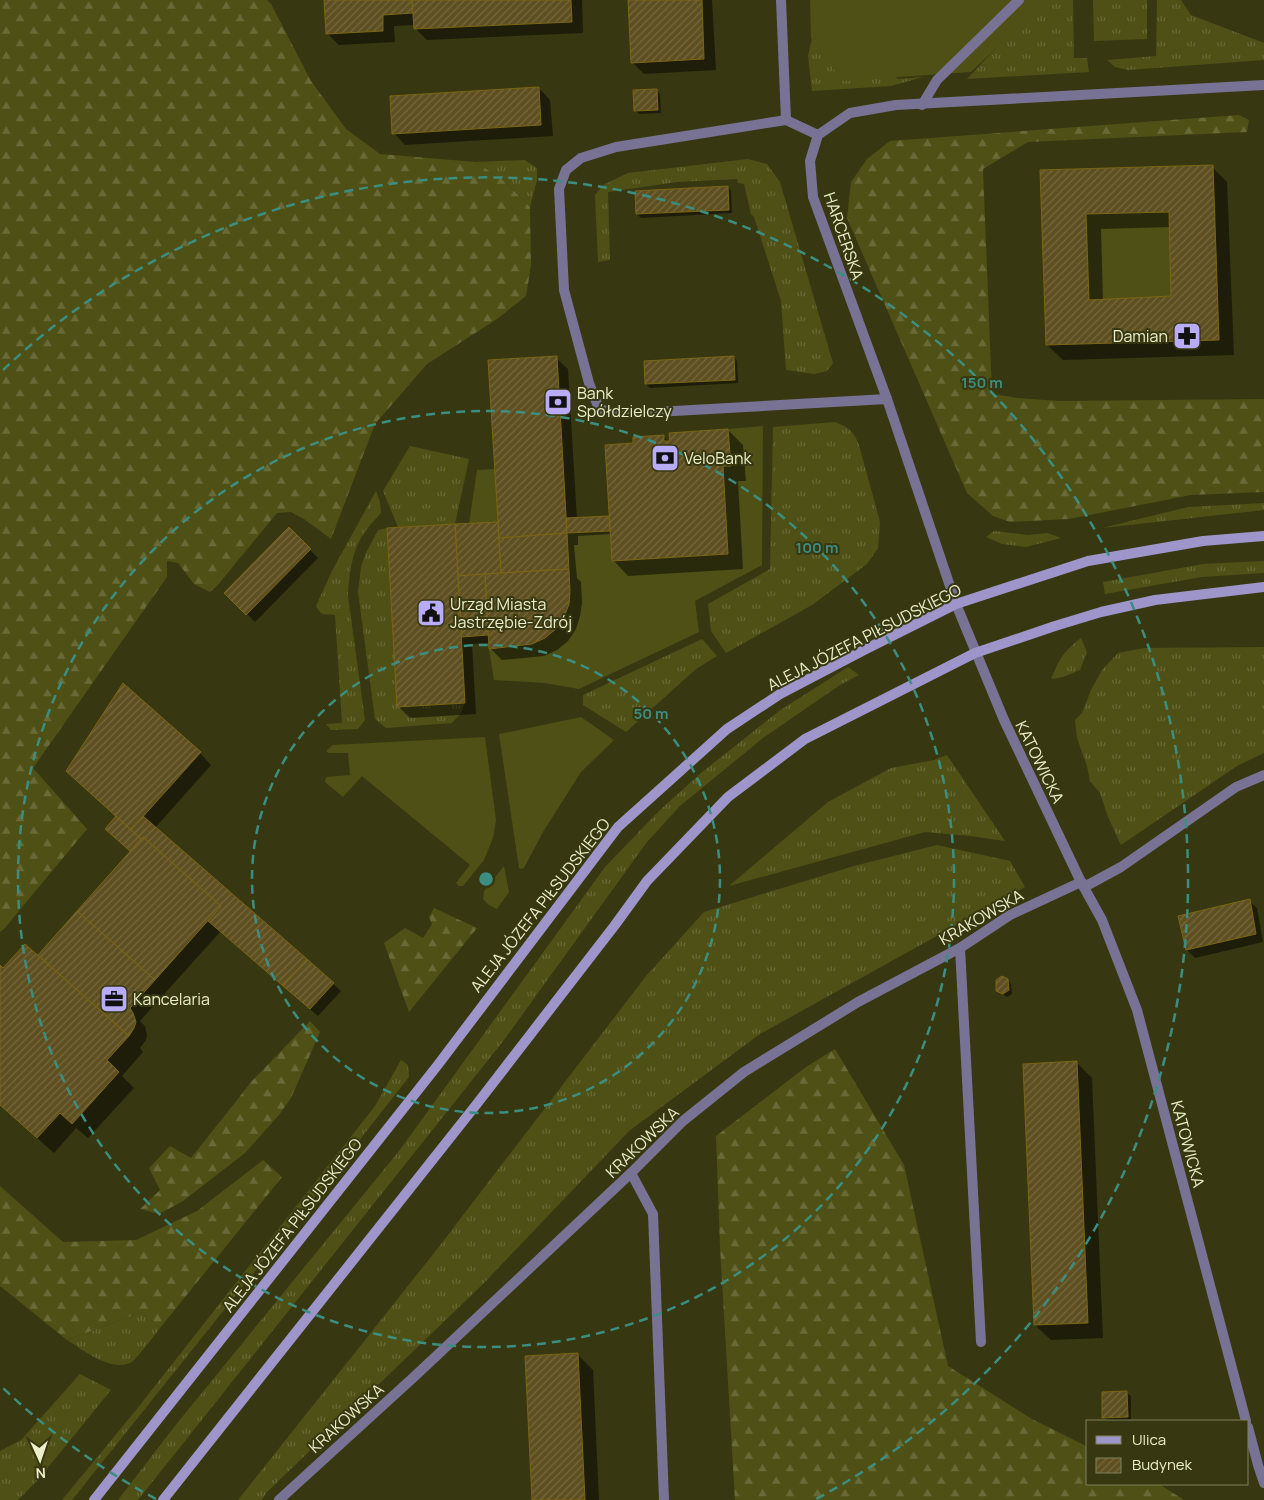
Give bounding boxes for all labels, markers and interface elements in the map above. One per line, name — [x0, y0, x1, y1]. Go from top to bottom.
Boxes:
street label: HARCERSKA — [819, 189, 869, 283]
pharmacy icon: Damian — [1172, 321, 1202, 351]
place label: Damian — [1113, 325, 1168, 347]
text: 150 m — [961, 372, 1003, 393]
place label: Bank Spółdzielczy — [577, 382, 672, 422]
bank icon: Bank Spółdzielczy — [543, 387, 573, 417]
bank icon: VeloBank — [650, 443, 680, 473]
place label: VeloBank — [684, 447, 752, 469]
text: 100 m — [796, 537, 838, 558]
street label: ALEJA JÓZEFA PIŁSUDSKIEGO — [763, 578, 965, 696]
place label: Urząd Miasta Jastrzębie-Zdrój — [450, 593, 572, 633]
public building icon: Urząd Miasta Jastrzębie-Zdrój — [416, 598, 446, 628]
text: 50 m — [633, 703, 669, 724]
street label: KATOWICKA — [1011, 717, 1069, 807]
street label: ALEJA JÓZEFA PIŁSUDSKIEGO — [465, 813, 615, 997]
centre of rings — [477, 870, 495, 888]
street label: KRAKOWSKA — [935, 884, 1027, 950]
office icon: Kancelaria — [99, 984, 129, 1014]
place label: Kancelaria — [133, 988, 210, 1010]
street label: KATOWICKA — [1166, 1098, 1210, 1190]
street label: KRAKOWSKA — [601, 1101, 683, 1183]
street label: ALEJA JÓZEFA PIŁSUDSKIEGO — [217, 1133, 367, 1317]
street label: KRAKOWSKA — [304, 1378, 388, 1458]
legend — [1086, 1420, 1249, 1485]
text: Ulica — [1132, 1429, 1166, 1450]
north arrow — [15, 1435, 65, 1485]
text: Budynek — [1132, 1454, 1193, 1475]
text: N — [35, 1464, 46, 1483]

